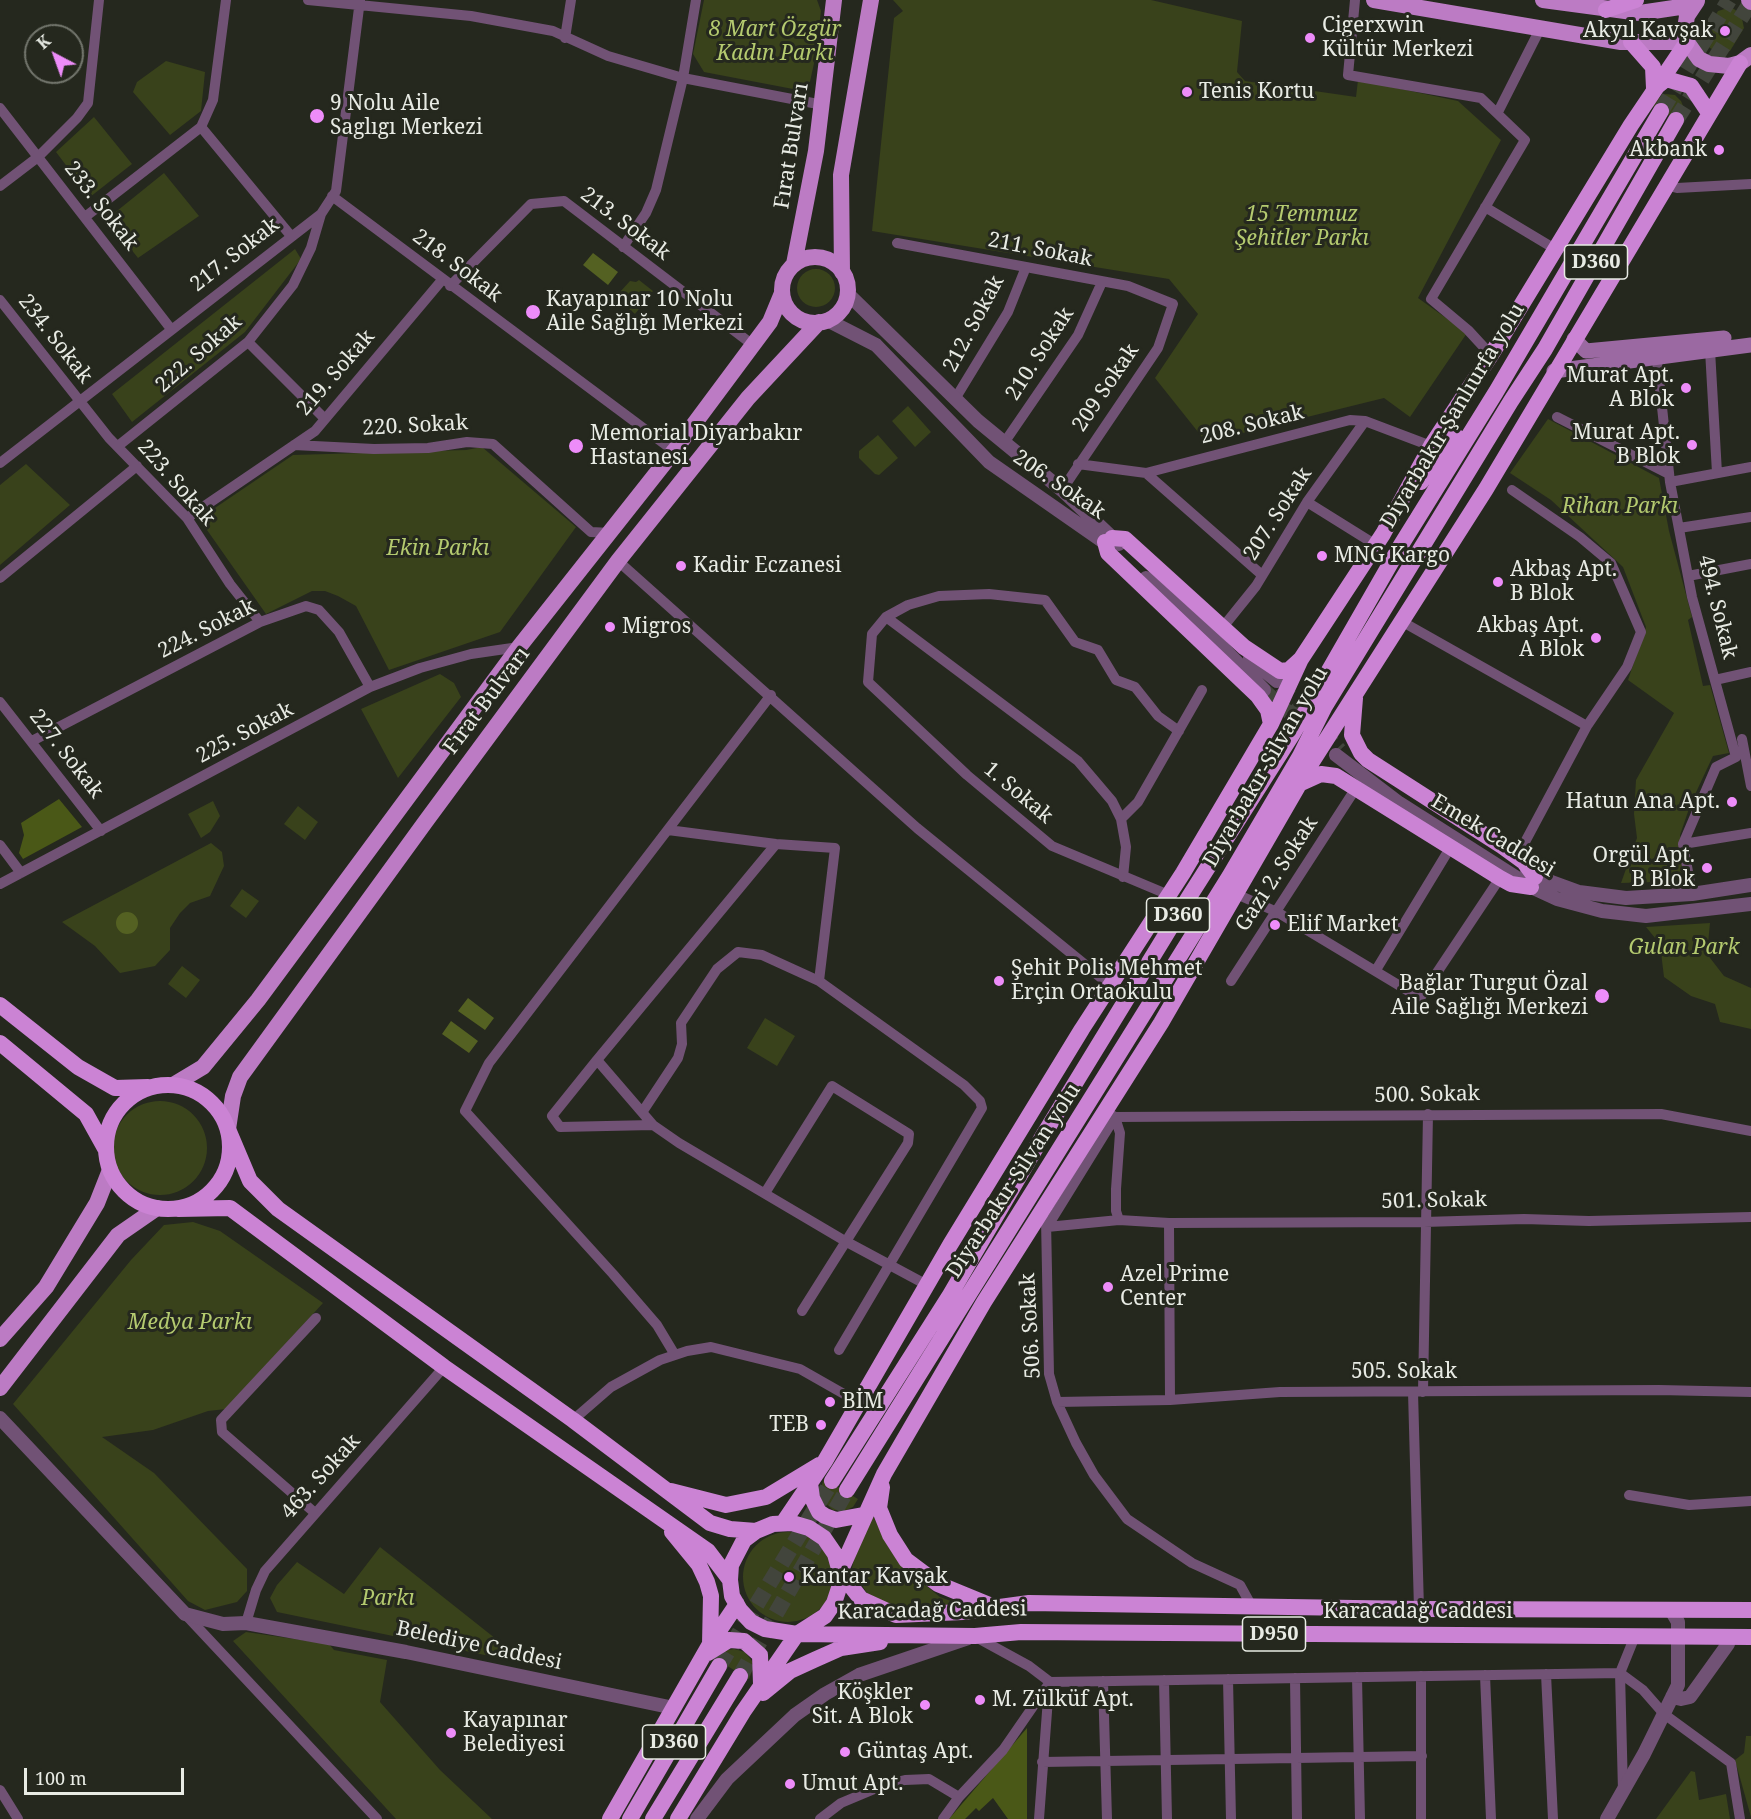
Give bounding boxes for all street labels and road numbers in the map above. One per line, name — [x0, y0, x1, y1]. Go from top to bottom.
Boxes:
street label: Fırat Bulvarı — [770, 81, 814, 211]
street label: 233. Sokak — [58, 157, 144, 255]
street label: 213. Sokak — [575, 182, 675, 266]
street label: 217. Sokak — [186, 212, 284, 298]
street label: 218. Sokak — [407, 224, 507, 308]
street label: 211. Sokak — [986, 228, 1094, 272]
road number: D360 — [1564, 245, 1628, 279]
street label: 212. Sokak — [938, 271, 1010, 377]
street label: 234. Sokak — [12, 290, 98, 388]
street label: Diyarbakır-Şanlıurfa yolu — [1376, 299, 1530, 533]
street label: 210. Sokak — [1001, 303, 1079, 405]
street label: 222. Sokak — [151, 310, 247, 398]
street label: 219. Sokak — [292, 325, 380, 421]
street label: 209 Sokak — [1067, 339, 1145, 437]
street label: 208. Sokak — [1198, 400, 1306, 450]
street label: 220. Sokak — [361, 411, 469, 441]
street label: 223. Sokak — [132, 435, 220, 531]
street label: 206. Sokak — [1008, 445, 1110, 525]
street label: 207. Sokak — [1239, 463, 1317, 565]
street label: 494. Sokak — [1692, 553, 1742, 661]
street label: 224. Sokak — [154, 594, 260, 664]
street label: Fırat Bulvarı — [439, 643, 535, 759]
street label: Diyarbakır-Silvan yolu — [1198, 662, 1334, 872]
street label: 225. Sokak — [192, 697, 298, 769]
street label: 227. Sokak — [23, 705, 109, 803]
street label: 1. Sokak — [978, 757, 1058, 829]
street label: Emek Caddesi — [1427, 789, 1559, 883]
street label: Gazi 2. Sokak — [1230, 812, 1324, 936]
road number: D360 — [1146, 898, 1210, 932]
street label: Diyarbakır-Silvan yolu — [942, 1079, 1086, 1283]
street label: 500. Sokak — [1374, 1081, 1480, 1109]
street label: 501. Sokak — [1381, 1187, 1487, 1215]
street label: 506. Sokak — [1016, 1272, 1046, 1380]
street label: 505. Sokak — [1351, 1359, 1457, 1385]
street label: 463. Sokak — [276, 1429, 366, 1525]
street label: Karacadağ Caddesi — [837, 1597, 1027, 1625]
street label: Karacadağ Caddesi — [1323, 1599, 1513, 1625]
street label: Belediye Caddesi — [394, 1616, 564, 1676]
road number: D950 — [1242, 1617, 1306, 1651]
road number: D360 — [642, 1725, 706, 1759]

